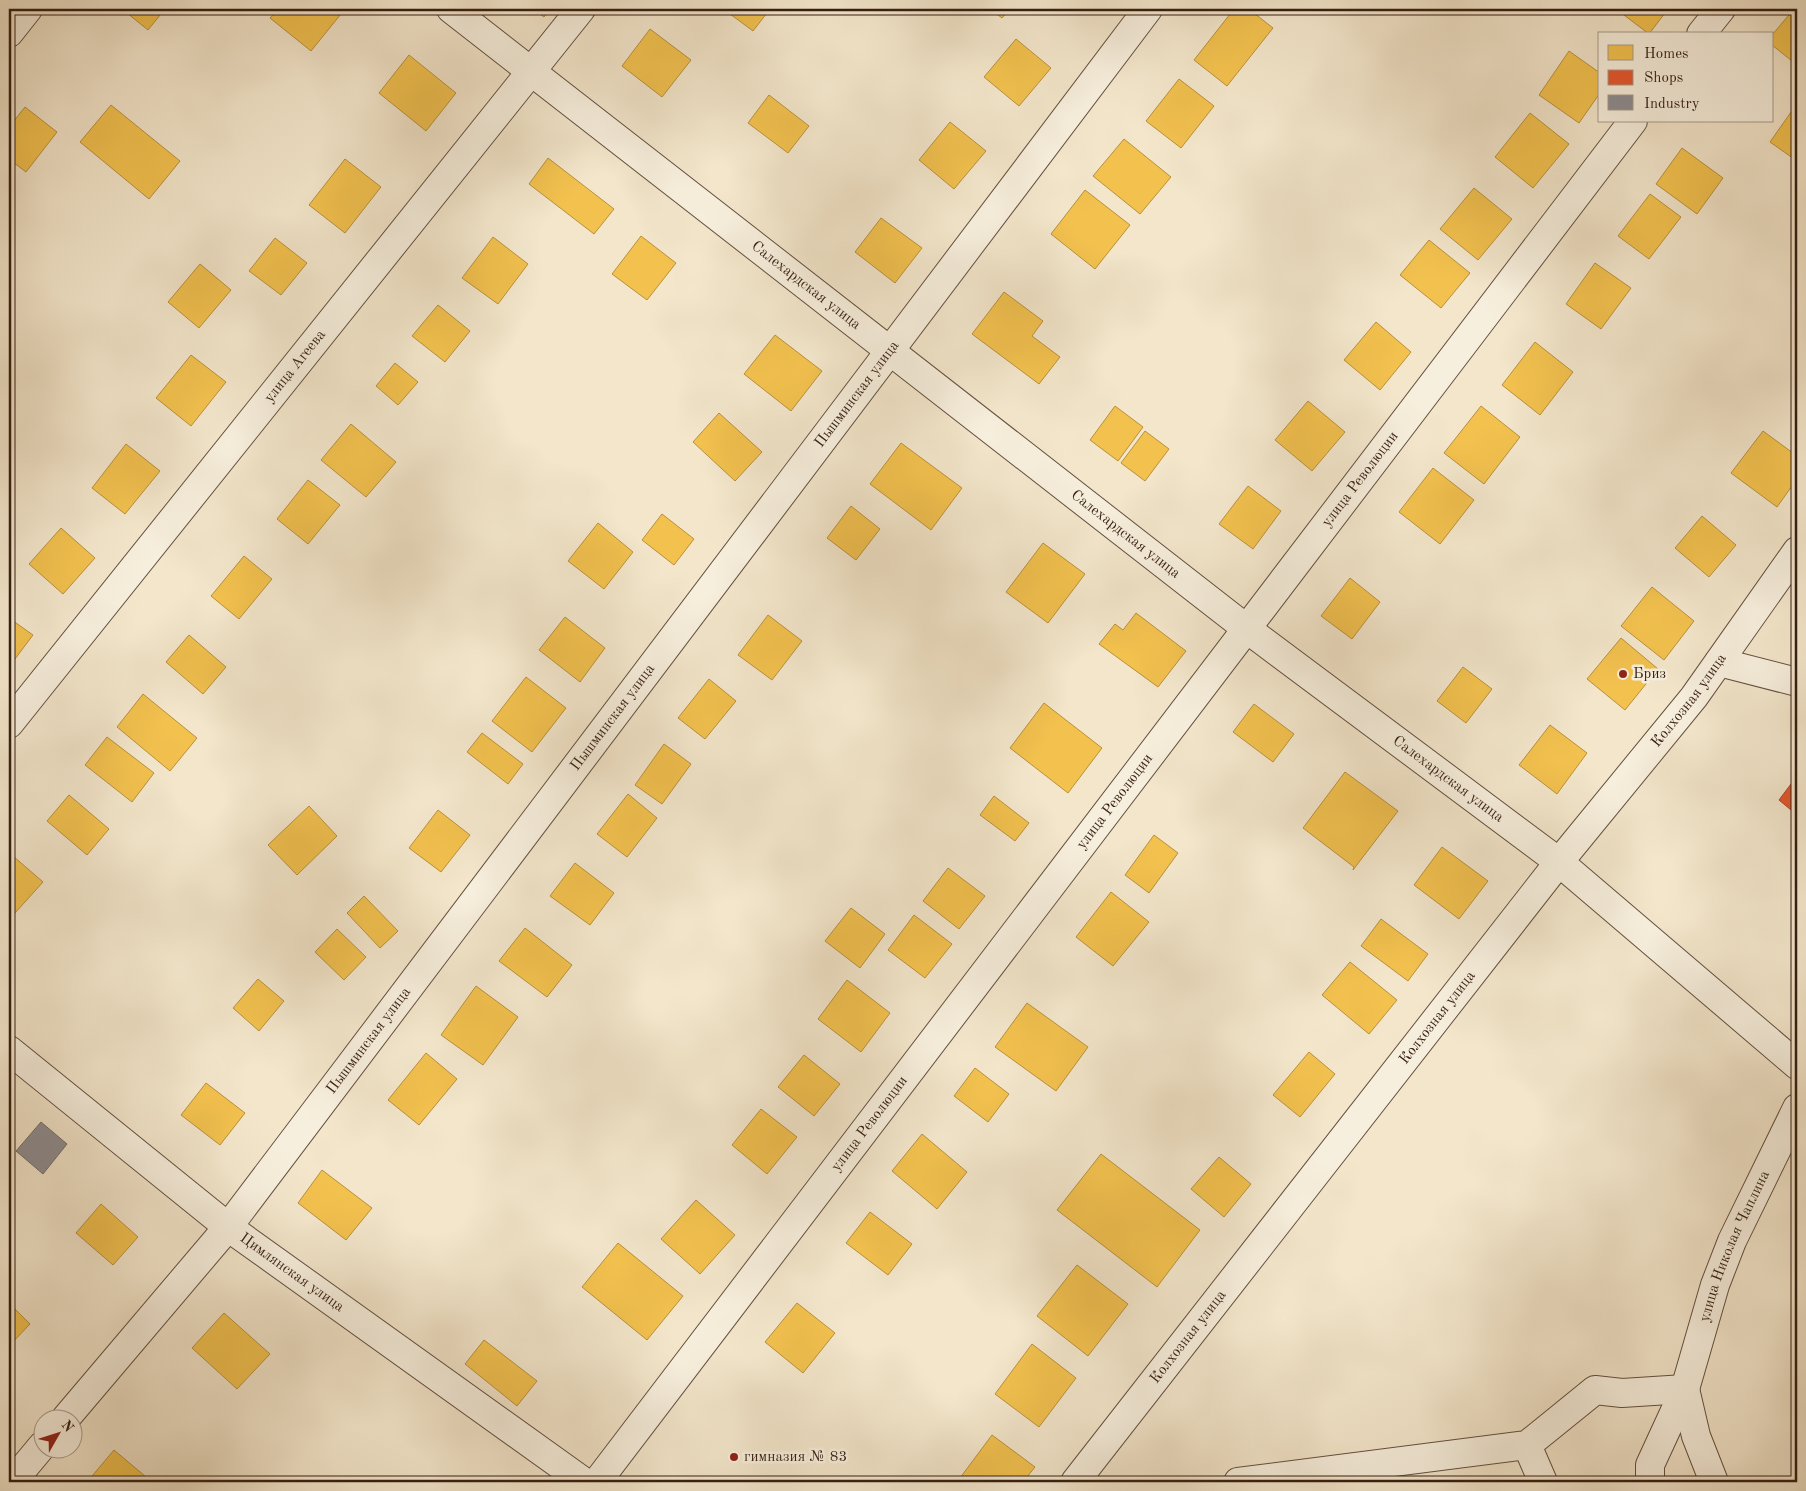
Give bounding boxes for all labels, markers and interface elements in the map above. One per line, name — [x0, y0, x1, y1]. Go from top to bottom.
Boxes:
legend — [1598, 32, 1774, 122]
text: Homes — [1644, 47, 1689, 62]
text: Shops — [1644, 71, 1683, 86]
text: Industry — [1644, 97, 1700, 112]
street label: Салехардская улица — [749, 238, 864, 333]
street label: улица Агеева — [262, 327, 329, 406]
street label: Пышминская улица — [812, 338, 902, 450]
street label: улица Революции — [1319, 429, 1401, 530]
street label: Салехардская улица — [1068, 487, 1183, 582]
street label: Колхозная улица — [1649, 651, 1730, 750]
street label: Пышминская улица — [568, 661, 658, 774]
place label: Бриз — [1633, 667, 1666, 682]
marker: Бриз — [1617, 668, 1629, 680]
street label: Салехардская улица — [1390, 733, 1507, 826]
street label: улица Революции — [1074, 751, 1156, 852]
street label: Колхозная улица — [1397, 968, 1479, 1067]
street label: Пышминская улица — [324, 984, 414, 1097]
street label: улица Революции — [829, 1073, 911, 1174]
street label: улица Николая Чаплина — [1697, 1168, 1773, 1324]
street label: Цимлянская улица — [237, 1230, 347, 1315]
street label: Колхозная улица — [1147, 1287, 1229, 1386]
north arrow — [32, 1408, 82, 1458]
text: N — [59, 1418, 76, 1435]
place label: гимназия № 83 — [744, 1450, 847, 1465]
marker: гимназия № 83 — [728, 1451, 740, 1463]

